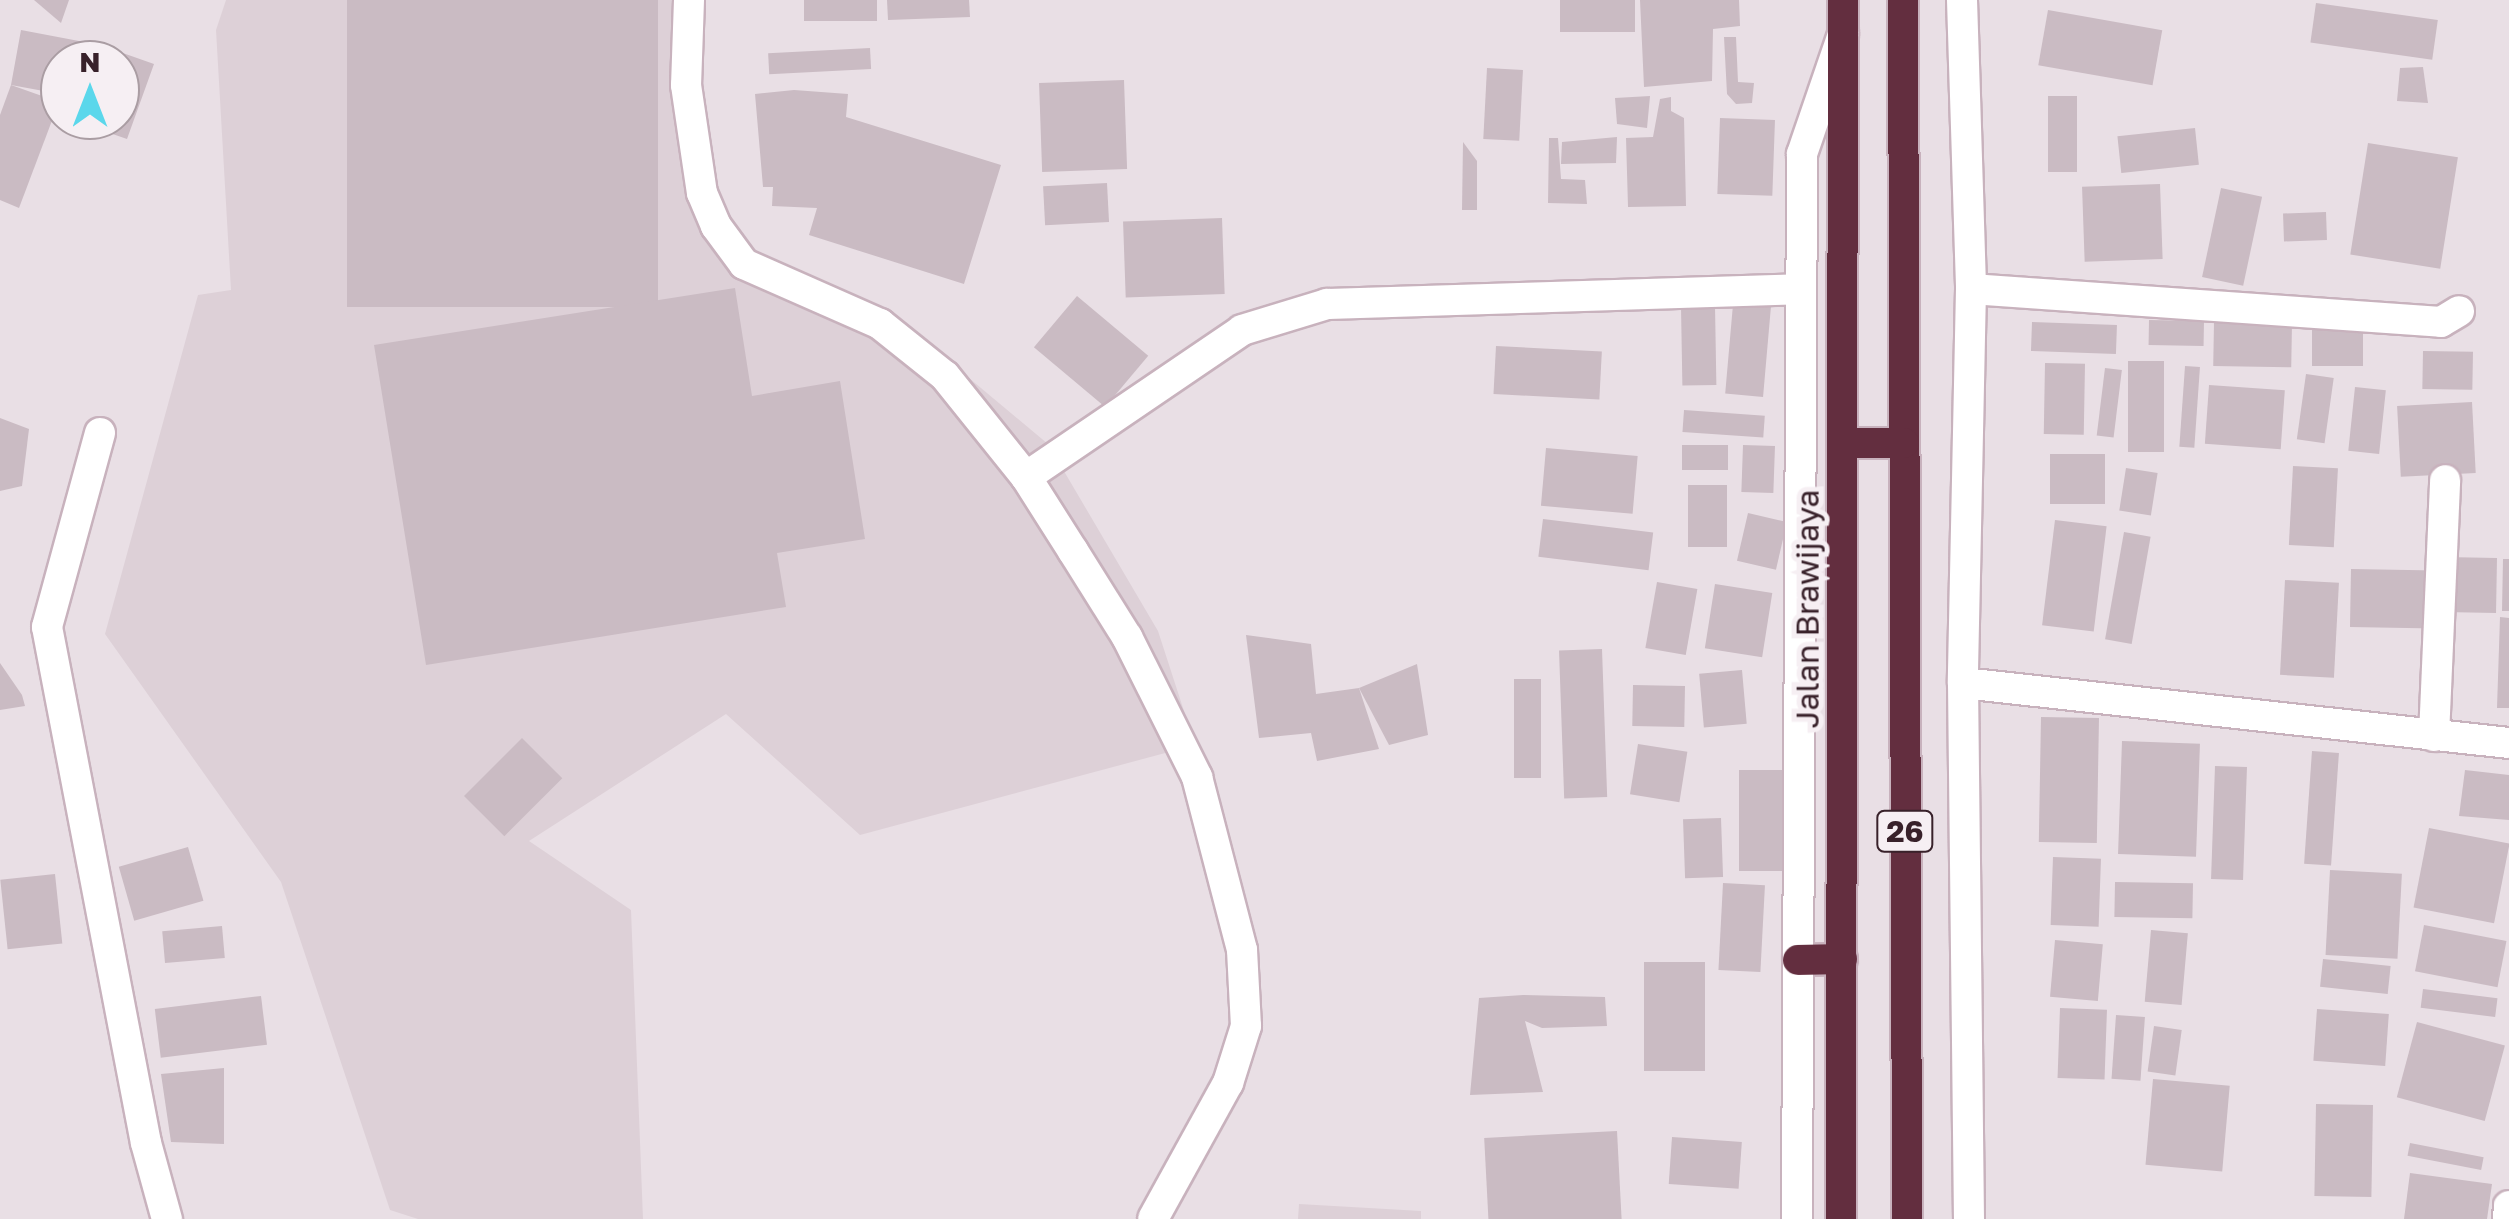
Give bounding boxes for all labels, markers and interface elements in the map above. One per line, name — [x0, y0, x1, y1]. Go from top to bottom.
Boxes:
north arrow — [40, 40, 140, 140]
text: N — [79, 45, 101, 78]
street label: Jalan Brawijaya — [1788, 490, 1826, 728]
road number: 26 — [1875, 806, 1935, 856]

